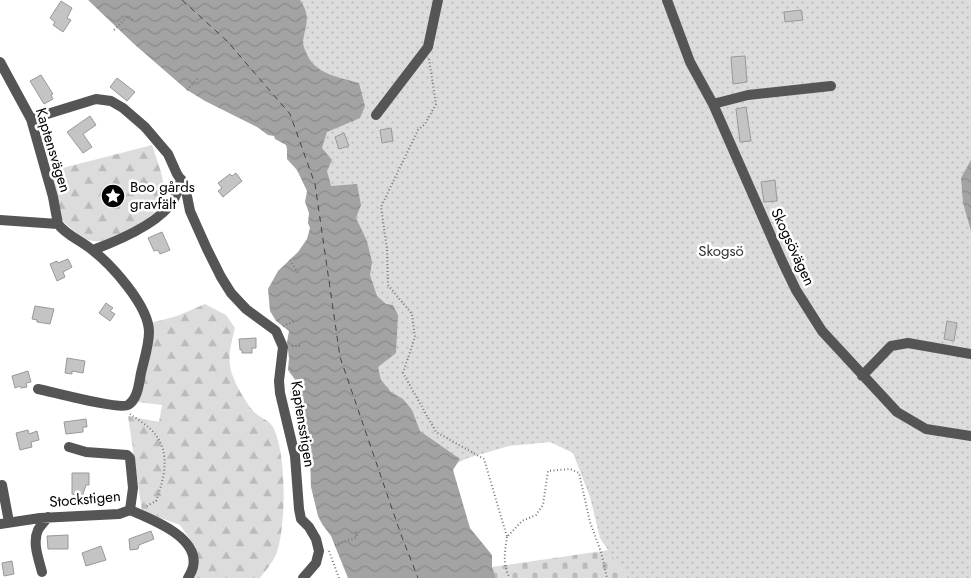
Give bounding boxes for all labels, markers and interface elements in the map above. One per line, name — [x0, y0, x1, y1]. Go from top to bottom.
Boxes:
street label: Kaptensvägen — [30, 105, 76, 195]
place label: Boo gårds gravfält — [130, 176, 195, 215]
place icon: Boo gårds gravfält — [100, 183, 126, 209]
street label: Skogsövägen — [765, 205, 821, 289]
park label: Skogsö — [698, 240, 744, 262]
street label: Kaptensstigen — [285, 379, 321, 469]
street label: Stockstigen — [48, 485, 122, 513]

